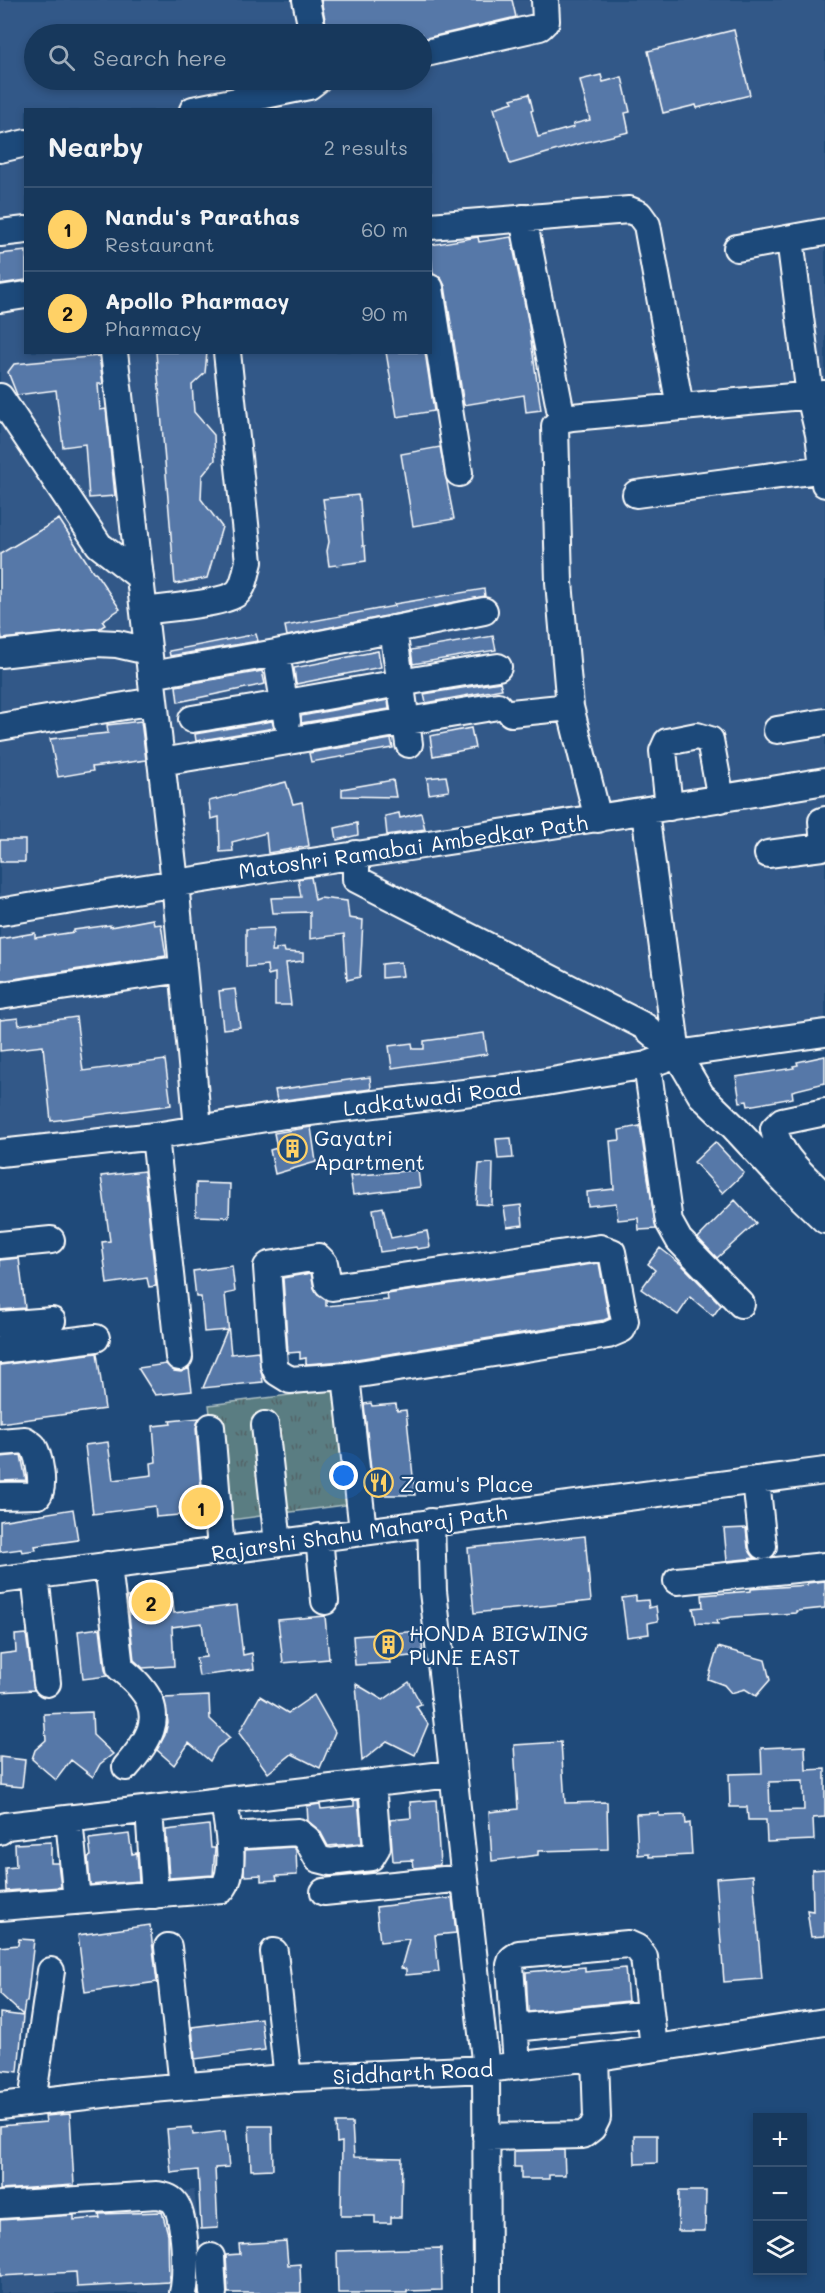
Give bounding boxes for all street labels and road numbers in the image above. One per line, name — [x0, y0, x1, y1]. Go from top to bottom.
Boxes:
street label: Matoshri Ramabai Ambedkar Path — [236, 808, 590, 884]
street label: Ladkatwadi Road — [341, 1073, 523, 1121]
street label: Rajarshi Shahu Maharaj Path — [209, 1498, 509, 1566]
street label: Siddharth Road — [332, 2054, 494, 2090]

